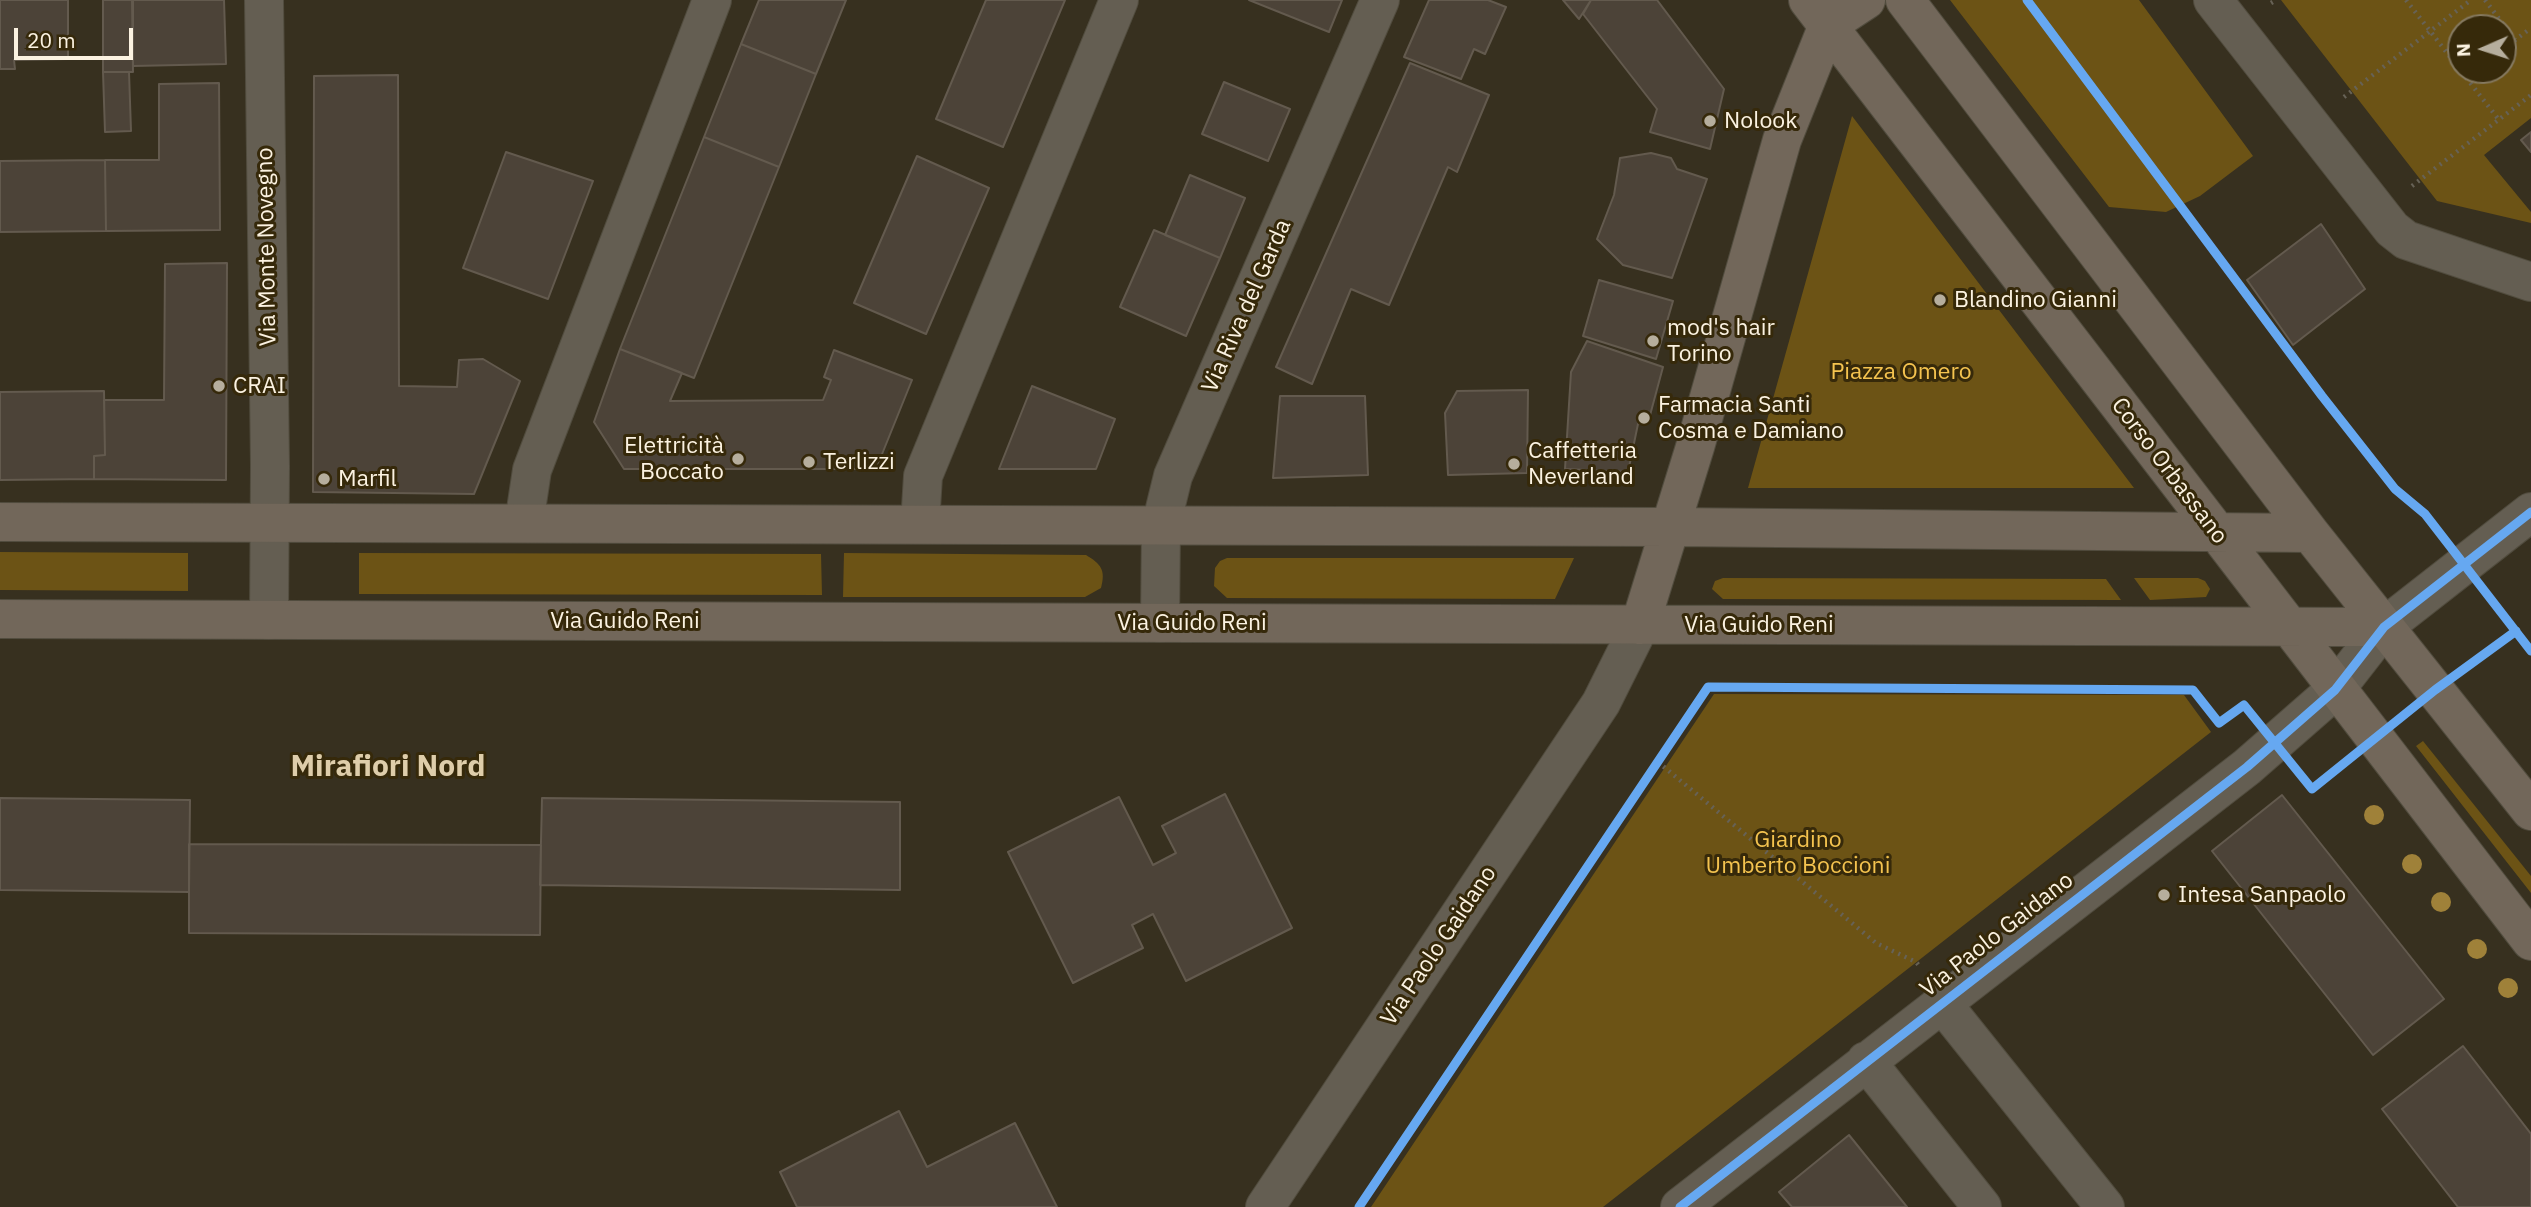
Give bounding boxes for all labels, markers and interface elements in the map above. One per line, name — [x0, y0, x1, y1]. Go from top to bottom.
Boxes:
scale bar — [18, 14, 136, 58]
north arrow — [2447, 14, 2517, 84]
text: 20 m — [27, 26, 76, 54]
text: N — [2451, 43, 2475, 58]
place label: Nolook — [1724, 107, 1797, 135]
marker: Nolook — [1702, 113, 1718, 129]
street label: Via Monte Novegno — [251, 147, 283, 347]
street label: Via Riva del Garda — [1196, 215, 1298, 397]
place label: Blandino Gianni — [1954, 286, 2117, 314]
marker: Blandino Gianni — [1932, 292, 1948, 308]
place label: mod's hair Torino — [1667, 314, 1775, 368]
marker: mod's hair Torino — [1645, 333, 1661, 349]
park label: Piazza Omero — [1830, 358, 1972, 386]
place label: CRAI — [233, 372, 286, 400]
marker: CRAI — [211, 378, 227, 394]
place label: Farmacia Santi Cosma e Damiano — [1658, 391, 1844, 445]
street label: Corso Orbassano — [2105, 392, 2233, 550]
marker: Farmacia Santi Cosma e Damiano — [1636, 410, 1652, 426]
place label: Elettricità Boccato — [624, 432, 724, 486]
place label: Caffetteria Neverland — [1528, 437, 1637, 491]
place label: Terlizzi — [823, 448, 895, 476]
marker: Elettricità Boccato — [730, 451, 746, 467]
marker: Terlizzi — [801, 454, 817, 470]
marker: Caffetteria Neverland — [1506, 456, 1522, 472]
place label: Marfil — [338, 465, 397, 493]
marker: Marfil — [316, 471, 332, 487]
street label: Via Guido Reni — [550, 607, 700, 635]
street label: Via Guido Reni — [1117, 609, 1267, 637]
street label: Via Guido Reni — [1684, 611, 1834, 639]
district label: Mirafiori Nord — [291, 749, 485, 785]
park label: Giardino Umberto Boccioni — [1706, 826, 1890, 880]
street label: Via Paolo Gaidano — [1375, 861, 1503, 1031]
street label: Via Paolo Gaidano — [1915, 867, 2079, 1003]
place label: Intesa Sanpaolo — [2178, 881, 2346, 909]
marker: Intesa Sanpaolo — [2156, 887, 2172, 903]

